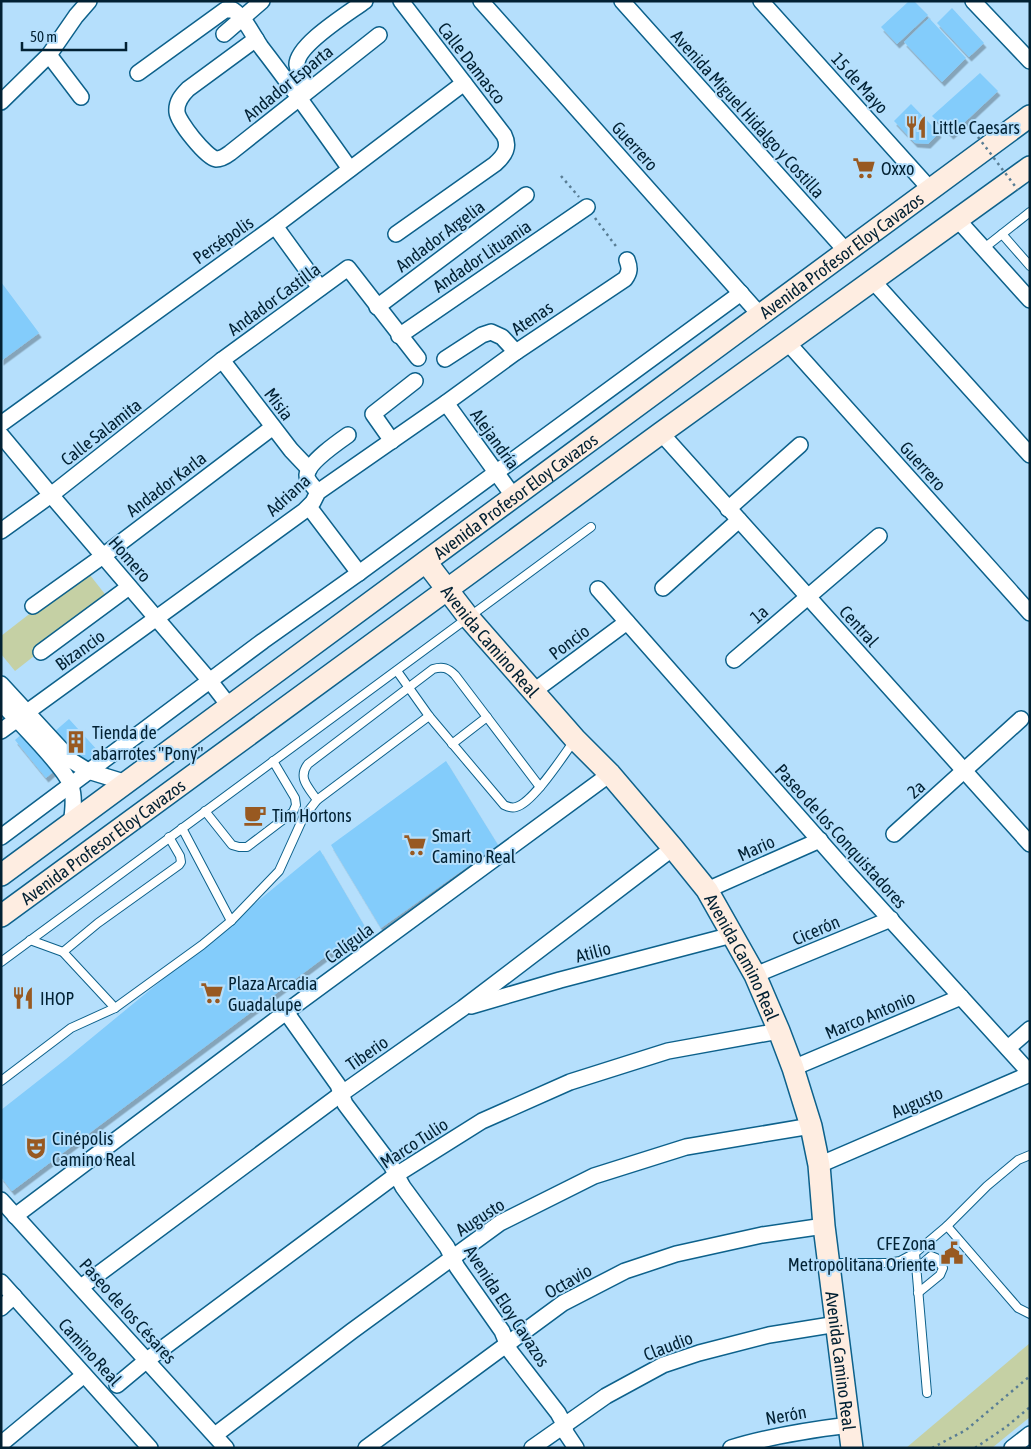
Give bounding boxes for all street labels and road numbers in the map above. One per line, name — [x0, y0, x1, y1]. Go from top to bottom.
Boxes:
street label: Calle Damasco — [434, 18, 510, 108]
street label: Avenida Miguel Hidalgo y Costilla — [667, 26, 829, 202]
street label: Andador Esparta — [239, 41, 337, 125]
street label: 15 de Mayo — [827, 48, 893, 118]
street label: Guerrero — [607, 117, 663, 175]
street label: Avenida Profesor Eloy Cavazos — [755, 188, 927, 323]
street label: Andador Argelia — [391, 196, 489, 276]
street label: Persépolis — [189, 212, 257, 268]
street label: Andador Lituania — [429, 215, 535, 297]
street label: Andador Castilla — [224, 258, 324, 340]
street label: Atenas — [507, 297, 557, 339]
street label: Misia — [260, 384, 298, 424]
street label: Calle Salamita — [57, 394, 145, 470]
street label: Alejandría — [466, 405, 524, 473]
street label: Avenida Profesor Eloy Cavazos — [429, 428, 601, 563]
street label: Guerrero — [895, 437, 951, 495]
street label: Andador Karla — [122, 447, 210, 521]
street label: Adriana — [262, 470, 314, 520]
street label: Homero — [104, 532, 156, 586]
street label: Avenida Camino Real — [437, 581, 544, 701]
street label: 1a — [746, 601, 772, 627]
street label: Central — [835, 601, 883, 651]
street label: Poncio — [545, 620, 593, 664]
street label: Bizancio — [51, 625, 109, 675]
street label: Paseo de los Conquistadores — [771, 760, 911, 912]
street label: Avenida Profesor Eloy Cavazos — [16, 774, 189, 909]
street label: 2a — [903, 776, 929, 802]
street label: Mario — [734, 831, 778, 865]
street label: Avenida Camino Real — [701, 890, 784, 1024]
street label: Cicerón — [789, 911, 843, 949]
street label: Calígula — [321, 918, 377, 968]
street label: Atilio — [573, 937, 613, 967]
street label: Marco Antonio — [822, 987, 918, 1043]
street label: Tiberio — [342, 1031, 392, 1075]
street label: Augusto — [888, 1082, 946, 1122]
street label: Marco Tulio — [376, 1113, 452, 1173]
street label: Augusto — [452, 1194, 508, 1240]
street label: Avenida Eloy Cavazos — [460, 1242, 554, 1370]
street label: Paseo de los Césares — [75, 1254, 181, 1368]
street label: Octavio — [541, 1259, 595, 1303]
street label: Avenida Camino Real — [822, 1290, 860, 1432]
street label: Camino Real — [54, 1314, 126, 1390]
street label: Claudio — [640, 1327, 696, 1365]
street label: Nerón — [764, 1401, 808, 1429]

